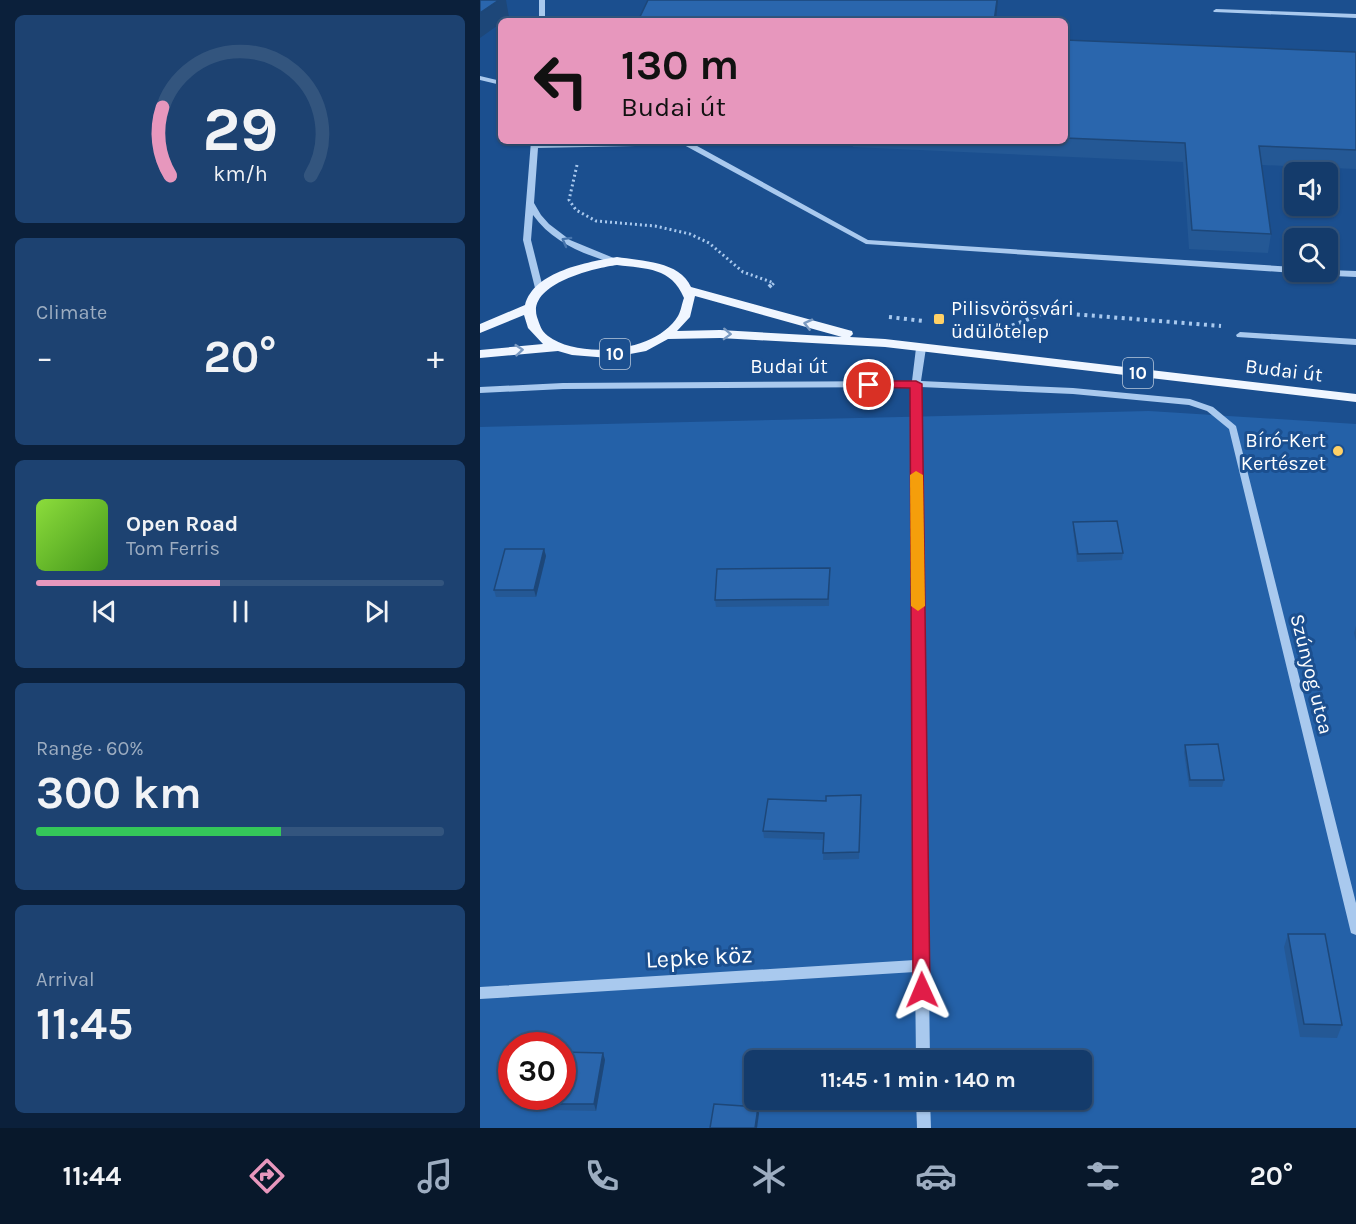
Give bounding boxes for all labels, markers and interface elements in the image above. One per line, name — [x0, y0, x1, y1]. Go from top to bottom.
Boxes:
text: 130 m — [621, 40, 739, 90]
icon: left — [522, 42, 600, 120]
text: Budai út — [621, 91, 726, 123]
text: 29 — [202, 93, 278, 166]
text: km/h — [213, 161, 267, 186]
map controls — [1284, 162, 1338, 282]
button: sound — [1284, 162, 1338, 216]
button: search — [1284, 228, 1338, 282]
one-way arrow — [562, 237, 572, 248]
place label: Pilisvörösvári üdülőtelep — [951, 297, 1074, 343]
text: Climate — [36, 301, 107, 324]
marker: Pilisvörösvári üdülőtelep — [932, 312, 946, 326]
one-way arrow — [803, 318, 813, 331]
one-way arrow — [723, 328, 732, 341]
text: 20° — [203, 331, 277, 383]
text: − — [36, 338, 53, 376]
text: + — [427, 338, 444, 376]
road number: 10 — [600, 339, 630, 369]
one-way arrow — [515, 344, 524, 357]
street label: Budai út — [1244, 354, 1324, 387]
street label: Budai út — [750, 355, 828, 378]
road number: 10 — [1123, 358, 1153, 388]
pin — [843, 359, 894, 410]
icon: arrive — [852, 368, 885, 401]
place label: Bíró-Kert Kertészet — [1241, 429, 1326, 475]
marker: Bíró-Kert Kertészet — [1331, 444, 1345, 458]
text: Open Road — [126, 511, 238, 537]
text: Tom Ferris — [126, 537, 220, 560]
icon: previous — [88, 595, 121, 628]
icon: pause — [224, 595, 257, 628]
icon: next — [360, 595, 393, 628]
street label: Szúnyog utca — [1285, 612, 1338, 737]
text: Range · 60% — [36, 737, 144, 760]
text: 300 km — [36, 767, 202, 819]
street label: Lepke köz — [645, 940, 753, 974]
position arrow — [890, 958, 954, 1022]
text: Arrival — [36, 968, 95, 991]
text: 11:45 — [36, 998, 133, 1050]
speed limit sign: 30 — [498, 1032, 576, 1110]
text: 11:45 · 1 min · 140 m — [820, 1067, 1016, 1093]
icon: directions — [246, 1155, 288, 1197]
icon: music — [414, 1155, 456, 1197]
icon: phone — [581, 1155, 623, 1197]
icon: climate — [748, 1155, 790, 1197]
icon: car — [915, 1155, 957, 1197]
icon: filters — [1082, 1155, 1124, 1197]
text: 11:44 — [63, 1160, 121, 1192]
text: 20° — [1249, 1160, 1293, 1192]

